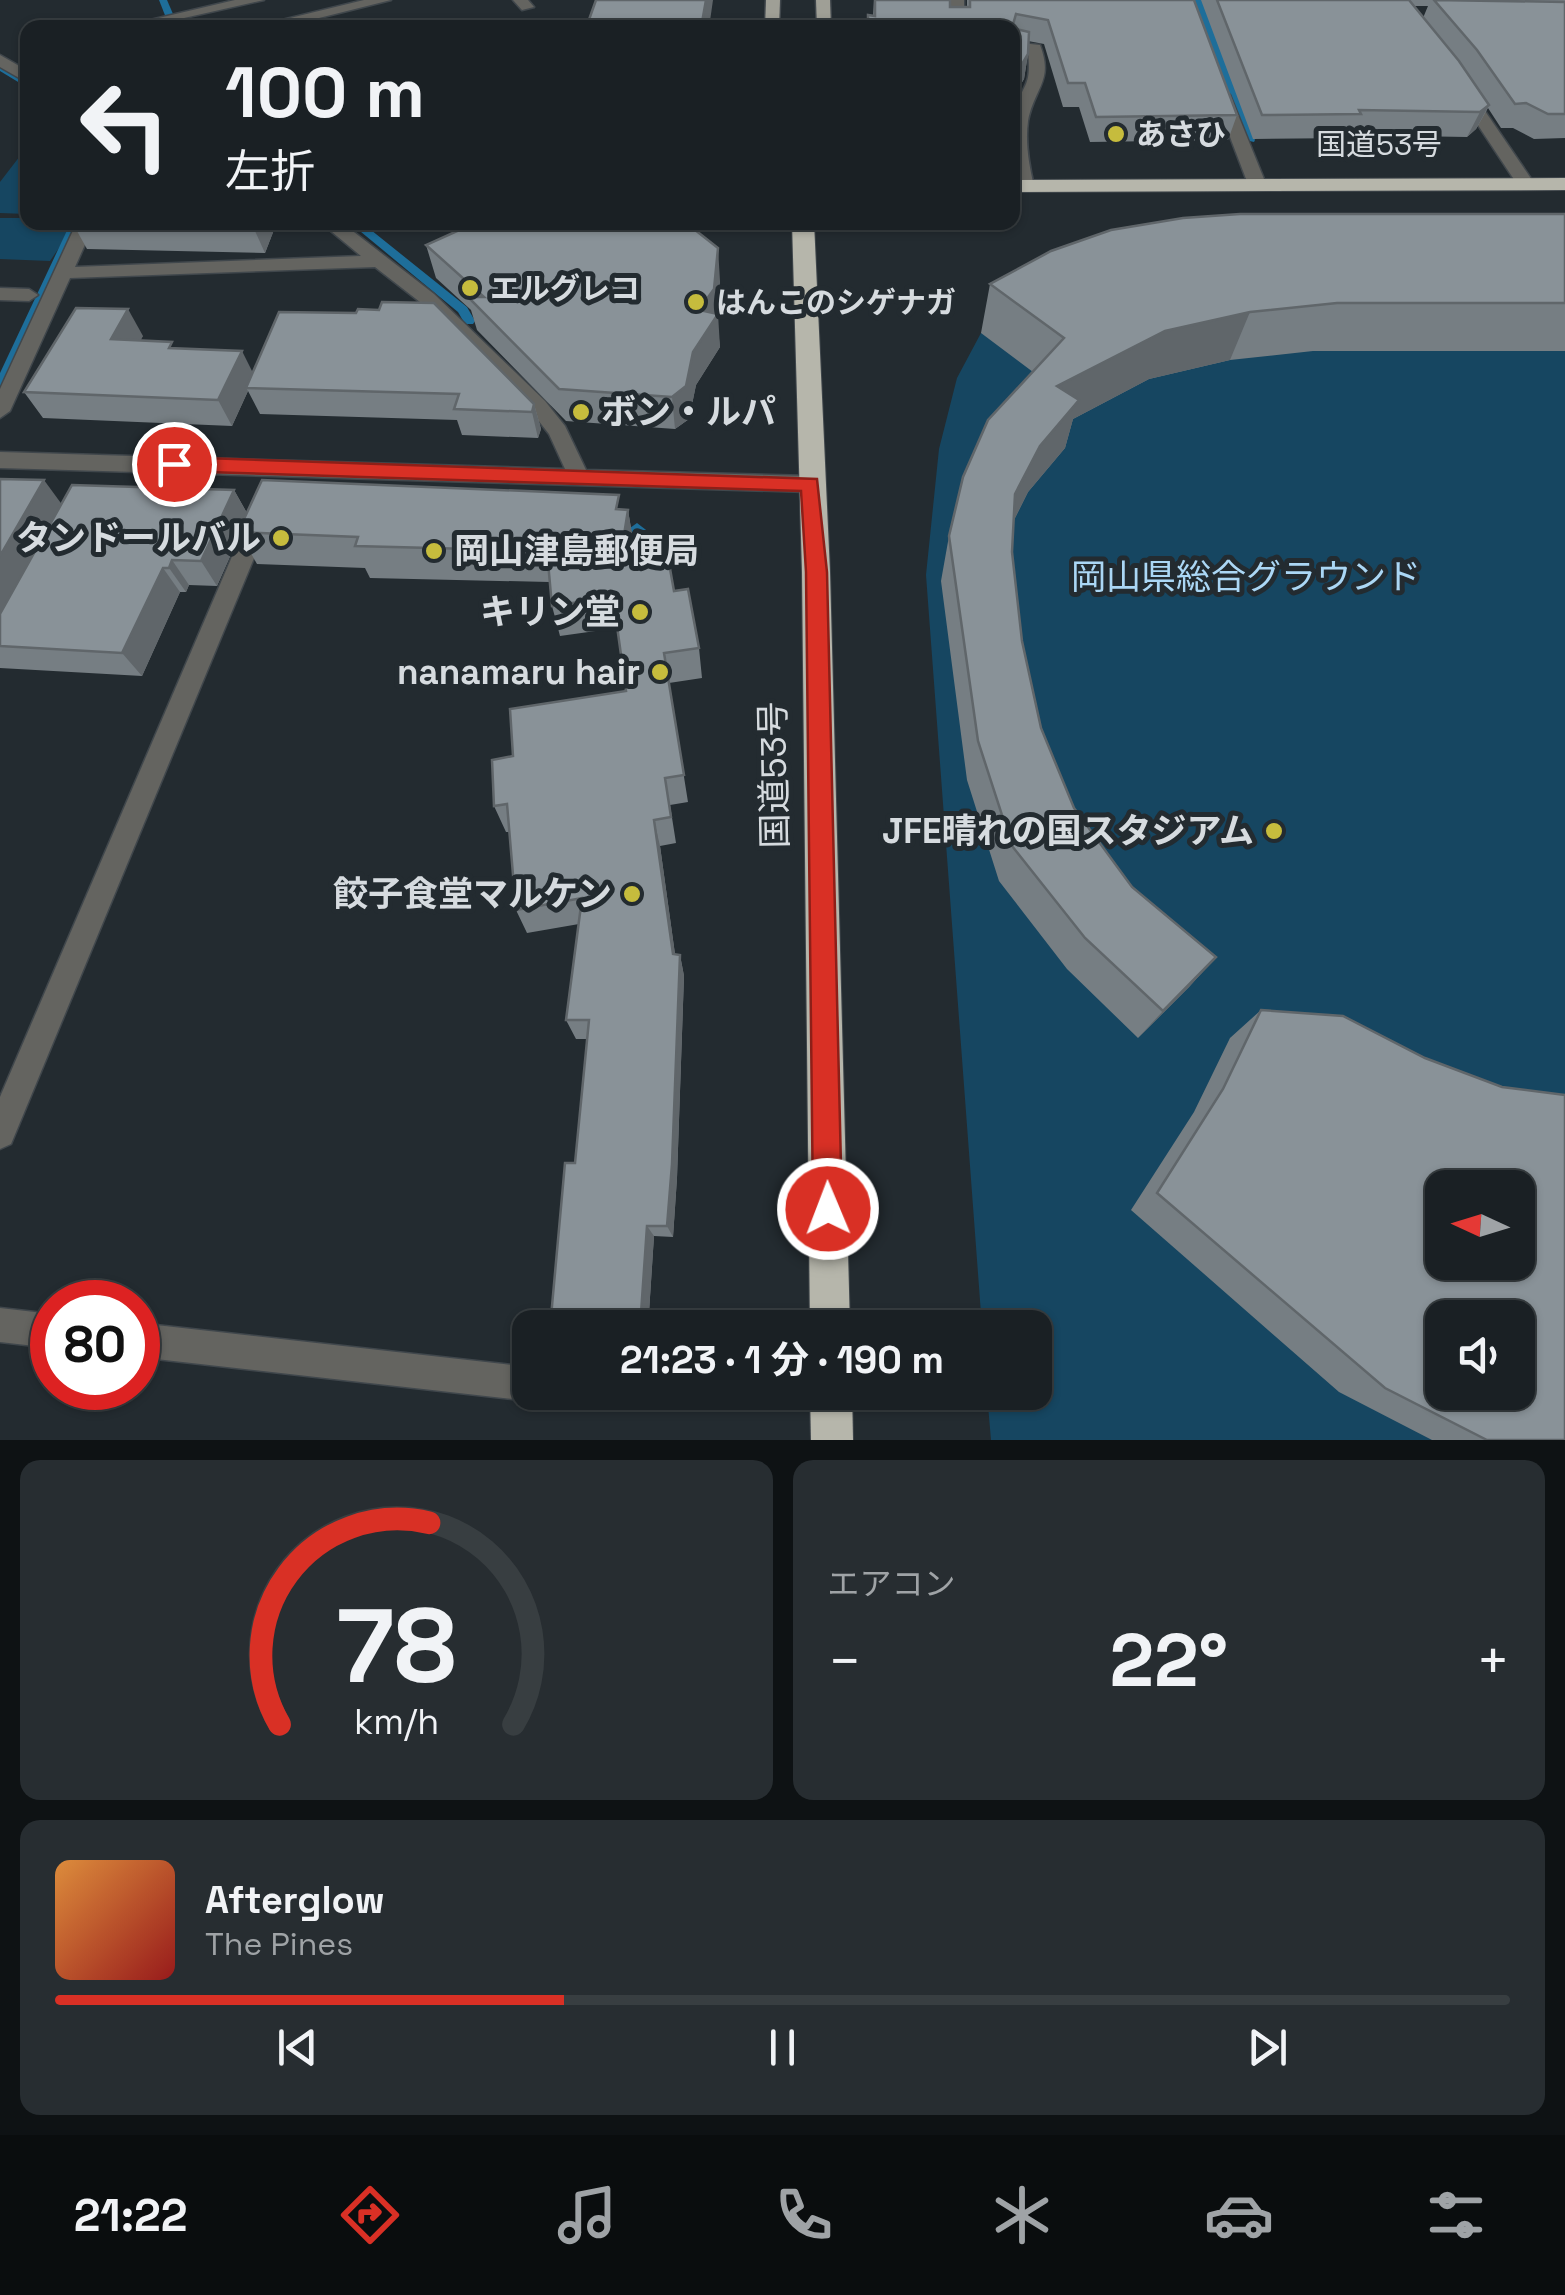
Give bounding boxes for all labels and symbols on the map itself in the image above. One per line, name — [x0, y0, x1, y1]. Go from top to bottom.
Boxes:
place label: あさひ — [1136, 115, 1226, 154]
marker: あさひ — [1105, 123, 1127, 145]
street label: 国道53号 — [1316, 125, 1442, 164]
place label: エルグレコ — [490, 269, 640, 308]
marker: エルグレコ — [459, 277, 481, 299]
place label: はんこのシゲナガ — [716, 283, 956, 322]
marker: はんこのシゲナガ — [685, 291, 707, 313]
place label: ボン・ルパ — [601, 390, 776, 434]
marker: ボン・ルパ — [570, 401, 592, 423]
pin — [132, 422, 217, 507]
place label: タンドールバル — [16, 516, 261, 560]
marker: タンドールバル — [270, 527, 292, 549]
place label: 岡山津島郵便局 — [454, 529, 699, 573]
marker: 岡山津島郵便局 — [423, 540, 445, 562]
park label: 岡山県総合グラウンド — [1071, 555, 1421, 599]
place label: キリン堂 — [480, 590, 620, 634]
marker: キリン堂 — [629, 601, 651, 623]
place label: nanamaru hair — [397, 650, 640, 694]
marker: nanamaru hair — [649, 661, 671, 683]
street label: 国道53号 — [751, 701, 797, 849]
place label: JFE晴れの国スタジアム — [882, 809, 1254, 853]
marker: JFE晴れの国スタジアム — [1263, 820, 1285, 842]
place label: 餃子食堂マルケン — [333, 872, 612, 916]
marker: 餃子食堂マルケン — [621, 883, 643, 905]
position arrow — [776, 1157, 880, 1261]
north arrow — [1425, 1170, 1535, 1280]
speed limit sign: 80 — [30, 1280, 160, 1410]

